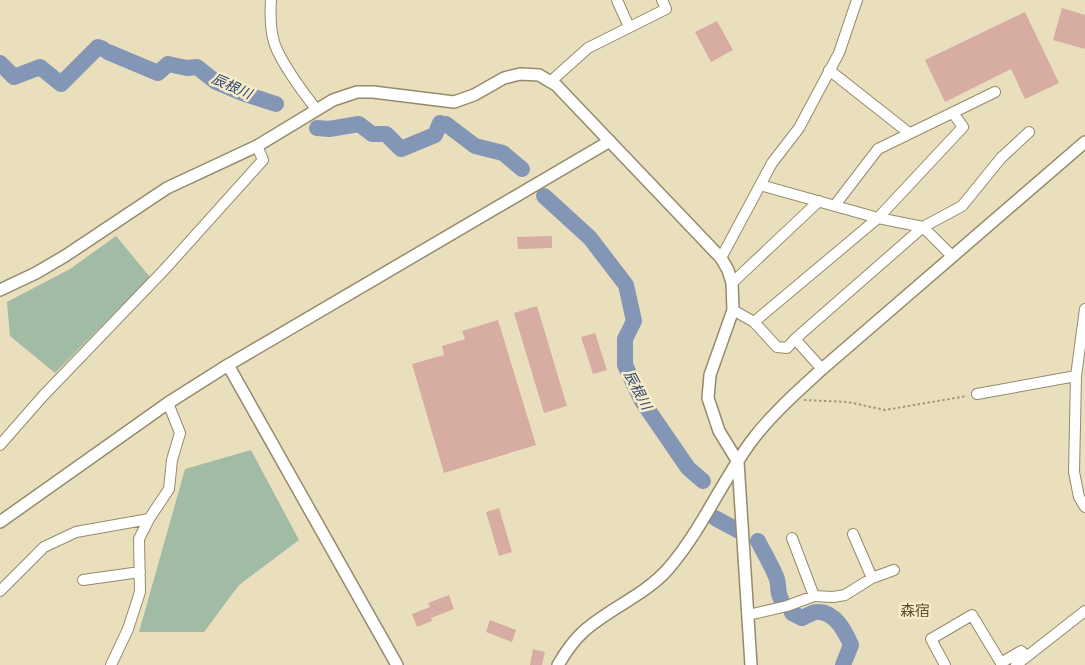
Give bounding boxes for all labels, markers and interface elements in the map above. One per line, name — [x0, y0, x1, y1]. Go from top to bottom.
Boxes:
water label: 辰根川 — [209, 69, 257, 104]
water label: 辰根川 — [620, 367, 657, 415]
district label: 森宿 — [900, 600, 930, 621]

